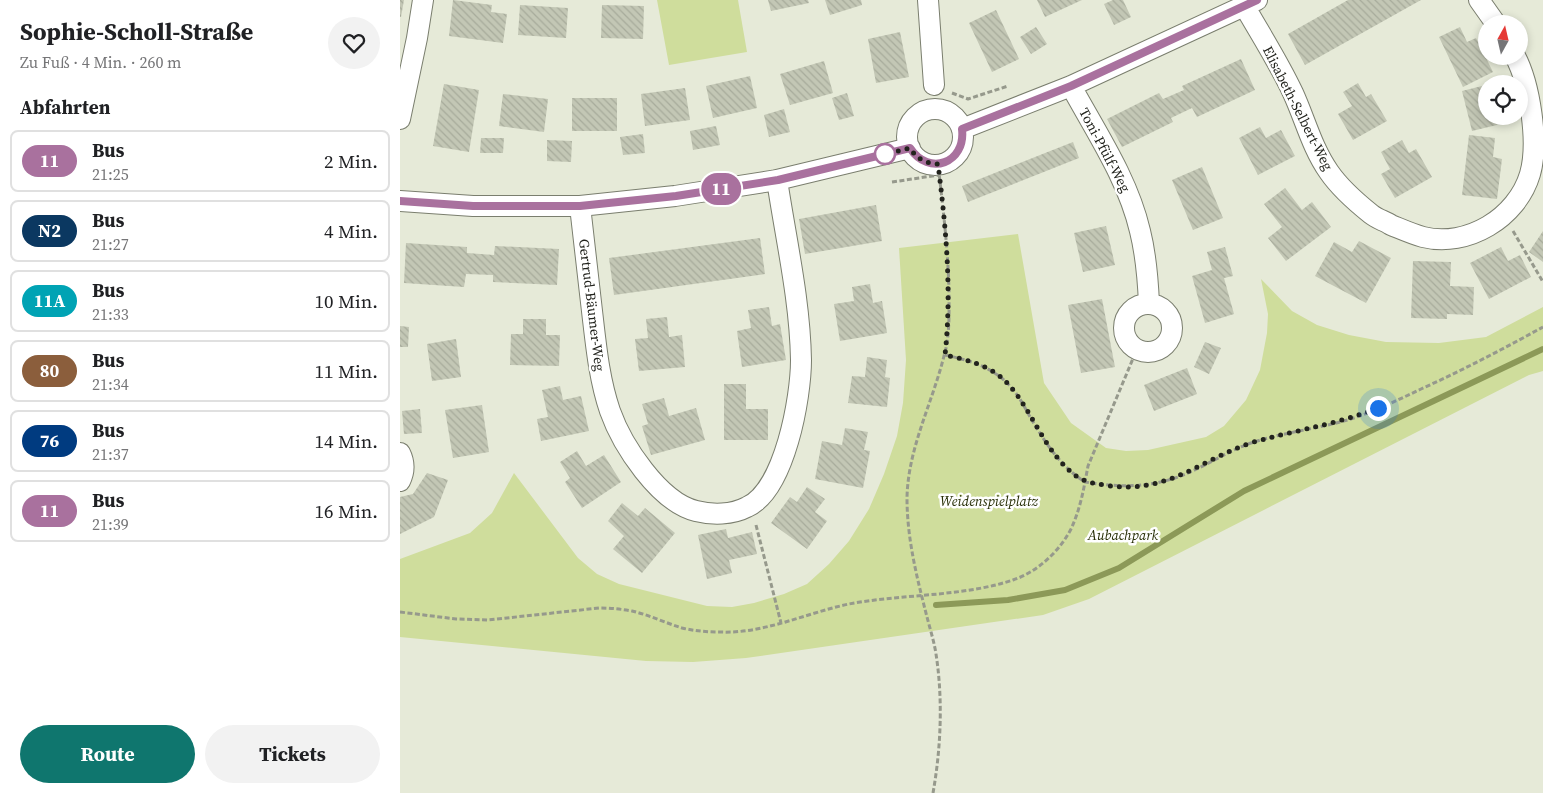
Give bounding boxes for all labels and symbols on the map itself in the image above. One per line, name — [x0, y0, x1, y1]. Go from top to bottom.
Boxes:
north arrow — [1478, 15, 1528, 65]
street label: Elisabeth-Selbert-Weg — [1258, 42, 1338, 174]
street label: Toni-Pfülf-Weg — [1074, 104, 1136, 196]
unlabelled marker — [874, 143, 896, 165]
line badge: 11 — [698, 173, 744, 205]
street label: Gertrud-Bäumer-Weg — [574, 238, 610, 372]
your location — [1366, 396, 1391, 421]
park label: Weidenspielplatz — [940, 491, 1038, 511]
park label: Aubachpark — [1087, 525, 1159, 545]

